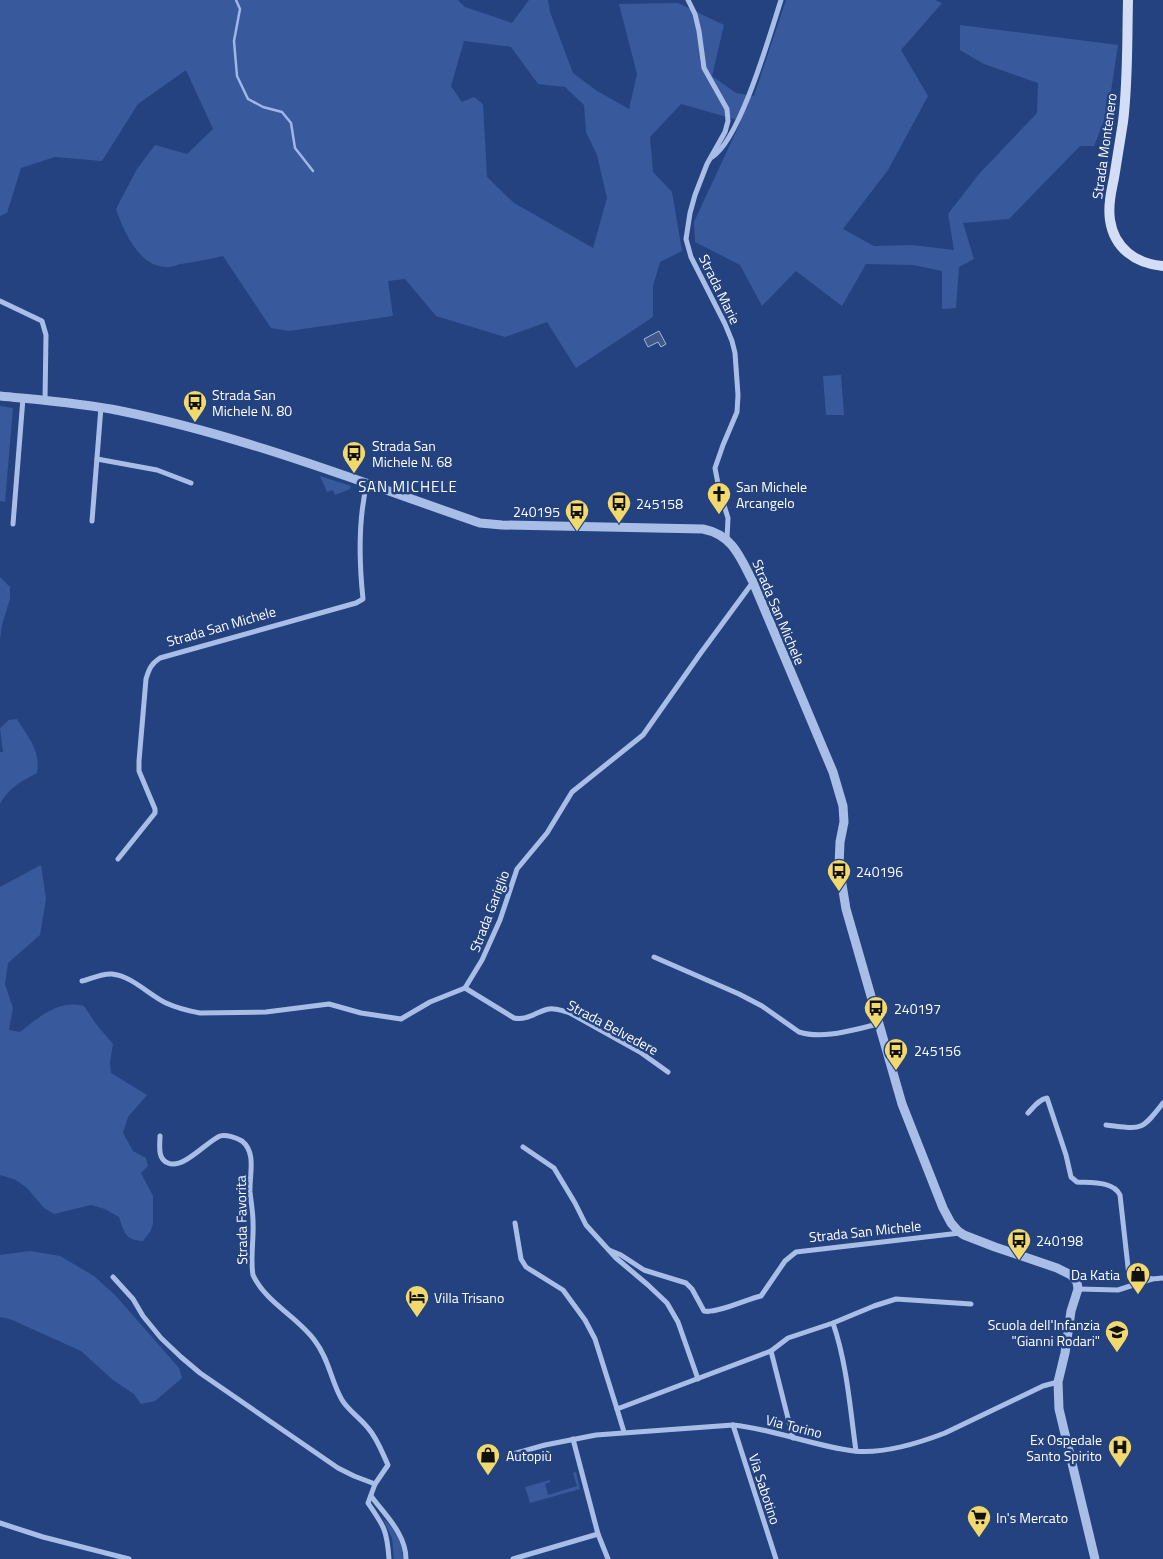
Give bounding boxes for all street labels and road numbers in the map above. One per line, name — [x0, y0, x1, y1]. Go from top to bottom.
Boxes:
street label: Strada Montenero — [1086, 92, 1122, 200]
street label: Strada Marie — [694, 250, 746, 328]
street label: Strada San Michele — [747, 556, 811, 668]
street label: Strada San Michele — [164, 600, 278, 652]
street label: Strada Gariglio — [464, 867, 514, 955]
street label: Strada Belvedere — [564, 994, 662, 1060]
street label: Strada Favorita — [230, 1175, 252, 1265]
street label: Strada San Michele — [808, 1215, 922, 1247]
street label: Via Torino — [764, 1409, 824, 1443]
street label: Via Sabotino — [744, 1451, 786, 1527]

